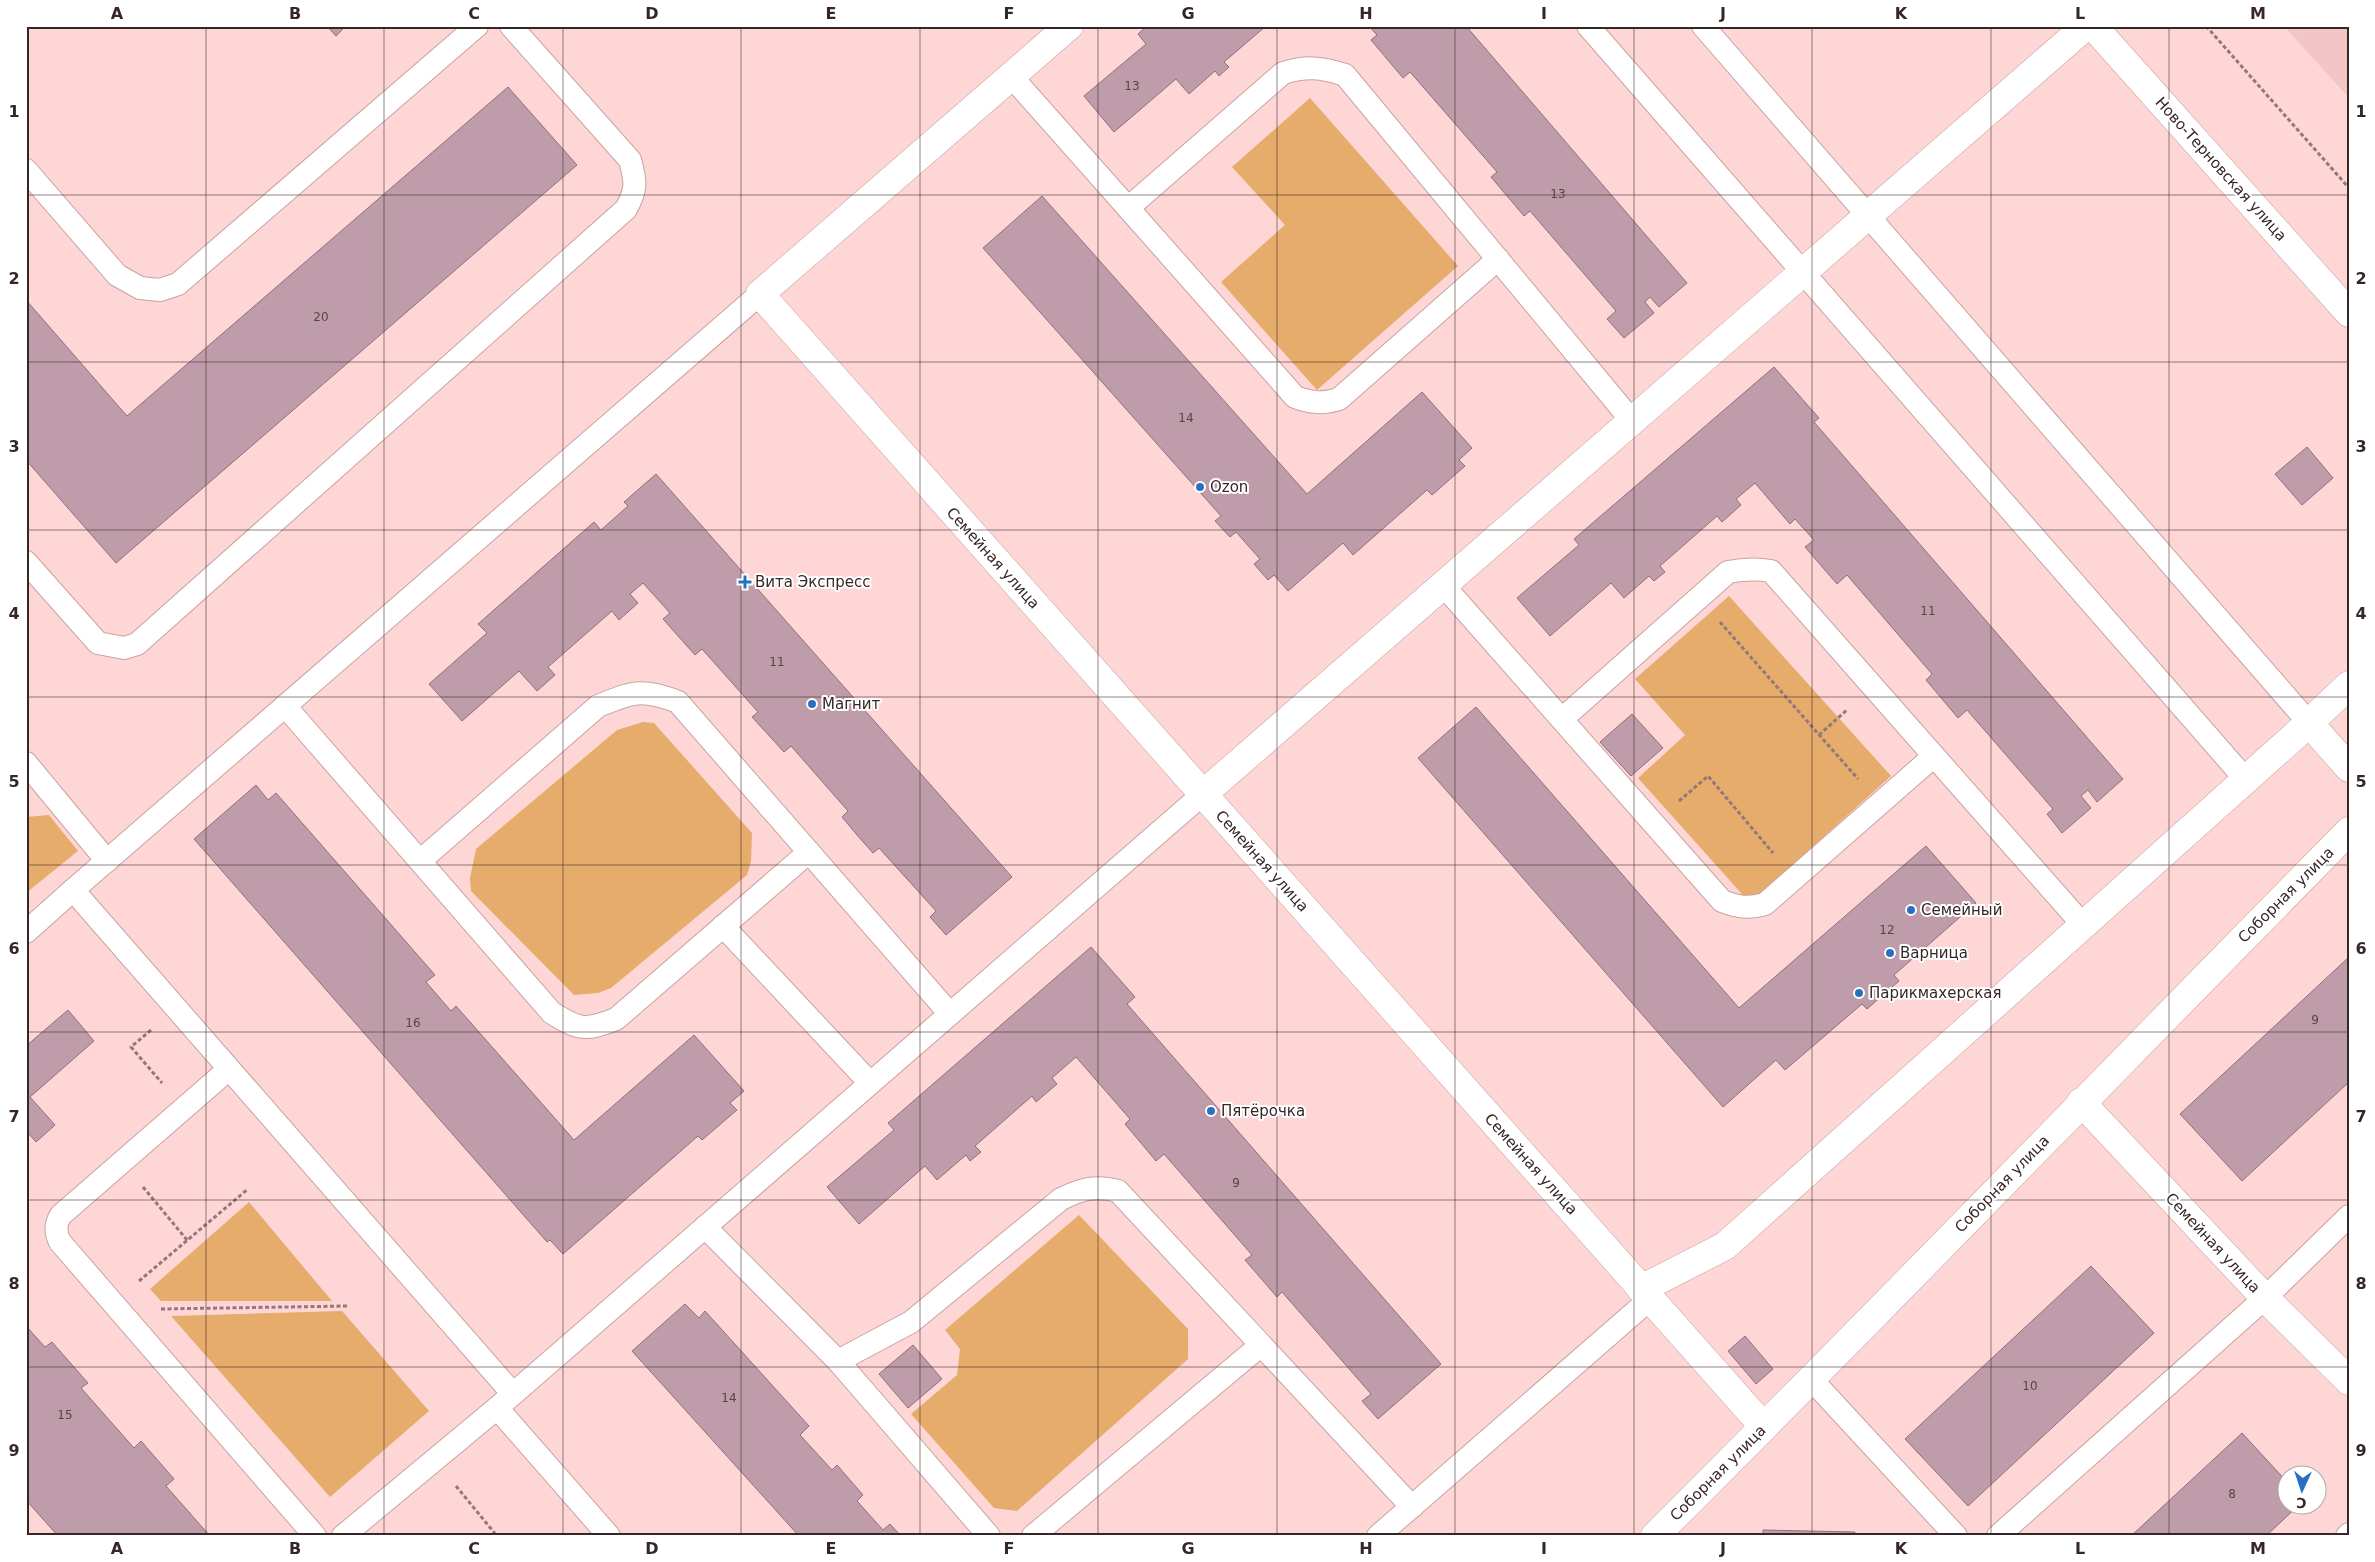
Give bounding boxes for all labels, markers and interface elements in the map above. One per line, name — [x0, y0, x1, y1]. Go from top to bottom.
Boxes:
text: A — [111, 4, 124, 23]
text: B — [289, 4, 301, 23]
text: C — [468, 4, 480, 23]
text: D — [645, 4, 659, 23]
text: E — [826, 4, 836, 23]
text: F — [1004, 4, 1014, 23]
text: G — [1181, 4, 1195, 23]
text: H — [1359, 4, 1373, 23]
text: I — [1541, 4, 1547, 23]
text: J — [1719, 4, 1726, 23]
text: K — [1895, 4, 1908, 23]
text: L — [2075, 4, 2085, 23]
text: M — [2250, 4, 2266, 23]
house number: 13 — [1124, 79, 1140, 93]
street label: Ново-Терновская улица — [2152, 93, 2290, 245]
text: 1 — [8, 102, 20, 121]
text: 1 — [2355, 102, 2367, 121]
house number: 13 — [1550, 187, 1566, 201]
text: 2 — [8, 269, 20, 288]
text: 2 — [2355, 269, 2367, 288]
house number: 20 — [313, 310, 329, 324]
house number: 14 — [1178, 411, 1194, 425]
text: 3 — [8, 437, 20, 456]
text: 3 — [2355, 437, 2367, 456]
place label: Ozon — [1210, 478, 1248, 496]
marker: Ozon — [1194, 481, 1206, 493]
street label: Семейная улица — [943, 504, 1043, 612]
place label: Вита Экспресс — [755, 573, 871, 591]
marker: Вита Экспресс — [739, 576, 751, 588]
text: 4 — [8, 604, 20, 623]
house number: 11 — [1920, 604, 1936, 618]
text: 4 — [2355, 604, 2367, 623]
house number: 11 — [769, 655, 785, 669]
place label: Магнит — [822, 695, 881, 713]
marker: Магнит — [806, 698, 818, 710]
text: 5 — [8, 772, 20, 791]
text: 5 — [2355, 772, 2367, 791]
street label: Семейная улица — [1212, 807, 1312, 915]
street label: Соборная улица — [2234, 843, 2338, 947]
place label: Семейный — [1921, 901, 2002, 919]
marker: Семейный — [1905, 904, 1917, 916]
house number: 12 — [1879, 923, 1895, 937]
text: 6 — [8, 939, 20, 958]
text: 6 — [2355, 939, 2367, 958]
place label: Варница — [1900, 944, 1968, 962]
marker: Варница — [1884, 947, 1896, 959]
place label: Парикмахерская — [1869, 984, 2001, 1002]
marker: Парикмахерская — [1853, 987, 1865, 999]
house number: 9 — [2311, 1013, 2319, 1027]
house number: 16 — [405, 1016, 421, 1030]
place label: Пятёрочка — [1221, 1102, 1305, 1120]
marker: Пятёрочка — [1205, 1105, 1217, 1117]
text: 7 — [8, 1107, 20, 1126]
text: 7 — [2355, 1107, 2367, 1126]
street label: Семейная улица — [1481, 1110, 1581, 1218]
street label: Соборная улица — [1951, 1132, 2053, 1236]
house number: 9 — [1232, 1176, 1240, 1190]
street label: Семейная улица — [2162, 1189, 2264, 1297]
text: 8 — [8, 1274, 20, 1293]
text: 8 — [2355, 1274, 2367, 1293]
house number: 10 — [2022, 1379, 2038, 1393]
house number: 14 — [721, 1391, 737, 1405]
house number: 15 — [57, 1408, 73, 1422]
street label: Соборная улица — [1666, 1421, 1770, 1525]
text: 9 — [8, 1441, 20, 1460]
text: 9 — [2355, 1441, 2367, 1460]
north arrow — [2278, 1464, 2328, 1514]
house number: 8 — [2228, 1487, 2236, 1501]
text: С — [2296, 1495, 2307, 1511]
text: A — [111, 1539, 124, 1558]
text: B — [289, 1539, 301, 1558]
text: C — [468, 1539, 480, 1558]
text: D — [645, 1539, 659, 1558]
text: E — [826, 1539, 836, 1558]
text: F — [1004, 1539, 1014, 1558]
text: G — [1181, 1539, 1195, 1558]
text: H — [1359, 1539, 1373, 1558]
text: I — [1541, 1539, 1547, 1558]
text: J — [1719, 1539, 1726, 1558]
text: K — [1895, 1539, 1908, 1558]
text: L — [2075, 1539, 2085, 1558]
text: M — [2250, 1539, 2266, 1558]

